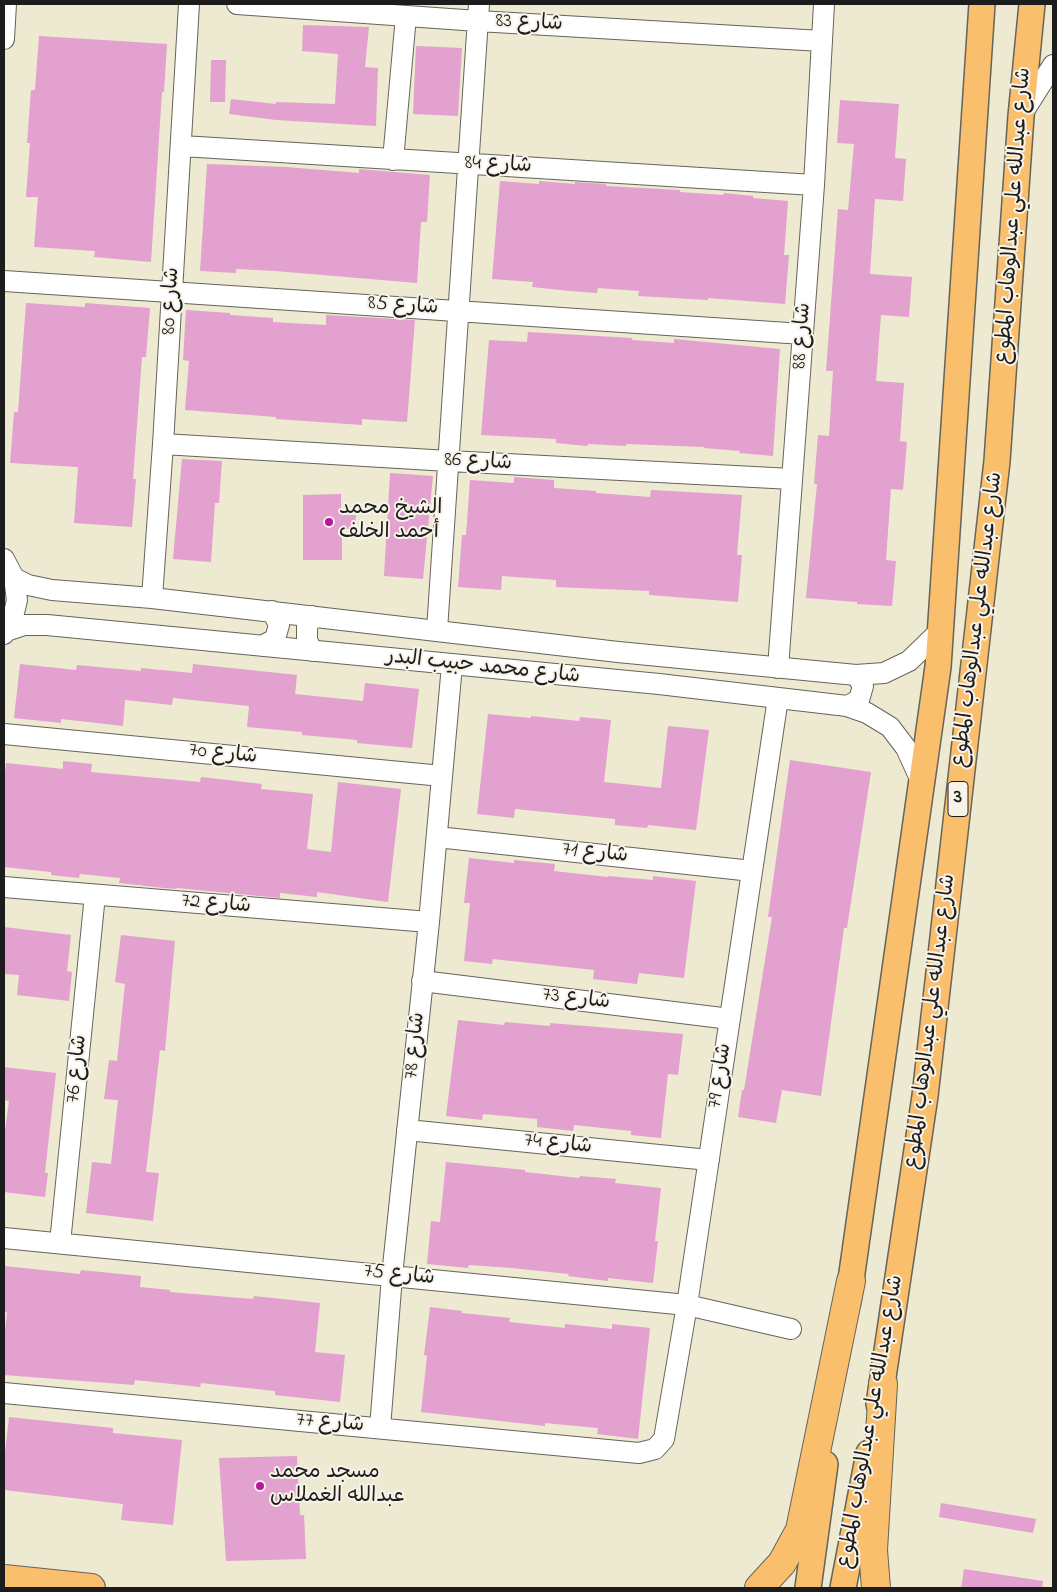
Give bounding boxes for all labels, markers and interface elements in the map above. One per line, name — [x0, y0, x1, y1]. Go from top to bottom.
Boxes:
street label: شارع 83 — [495, 10, 563, 38]
street label: شارع عبدالله علي عبدالوهاب المطوع — [992, 67, 1038, 365]
street label: شارع 84 — [464, 152, 532, 180]
street label: شارع 80 — [158, 267, 186, 335]
street label: شارع 85 — [367, 292, 439, 322]
street label: شارع 88 — [788, 302, 818, 370]
street label: شارع 86 — [443, 449, 513, 477]
street label: شارع عبدالله علي عبدالوهاب المطوع — [948, 471, 1010, 769]
place label: الشيخ محمد أحمد الخلف — [339, 497, 443, 547]
marker: الشيخ محمد أحمد الخلف — [323, 516, 335, 528]
street label: شارع محمد حبيب البدر — [385, 645, 581, 691]
street label: شارع 70 — [188, 739, 258, 771]
road number: 3 — [948, 782, 968, 816]
street label: شارع 71 — [561, 838, 629, 870]
street label: شارع عبدالله علي عبدالوهاب المطوع — [901, 873, 963, 1171]
street label: شارع 72 — [180, 889, 252, 921]
street label: شارع 73 — [541, 983, 611, 1017]
street label: شارع 78 — [400, 1011, 432, 1081]
street label: شارع 76 — [62, 1034, 94, 1104]
street label: شارع 79 — [703, 1042, 739, 1110]
street label: شارع 74 — [523, 1129, 593, 1161]
street label: شارع 75 — [362, 1260, 436, 1292]
street label: شارع عبدالله علي عبدالوهاب المطوع — [834, 1273, 910, 1571]
street label: شارع 77 — [295, 1408, 365, 1440]
place label: مسجد محمد عبدالله الغملاس — [270, 1461, 405, 1511]
marker: مسجد محمد عبدالله الغملاس — [254, 1480, 266, 1492]

